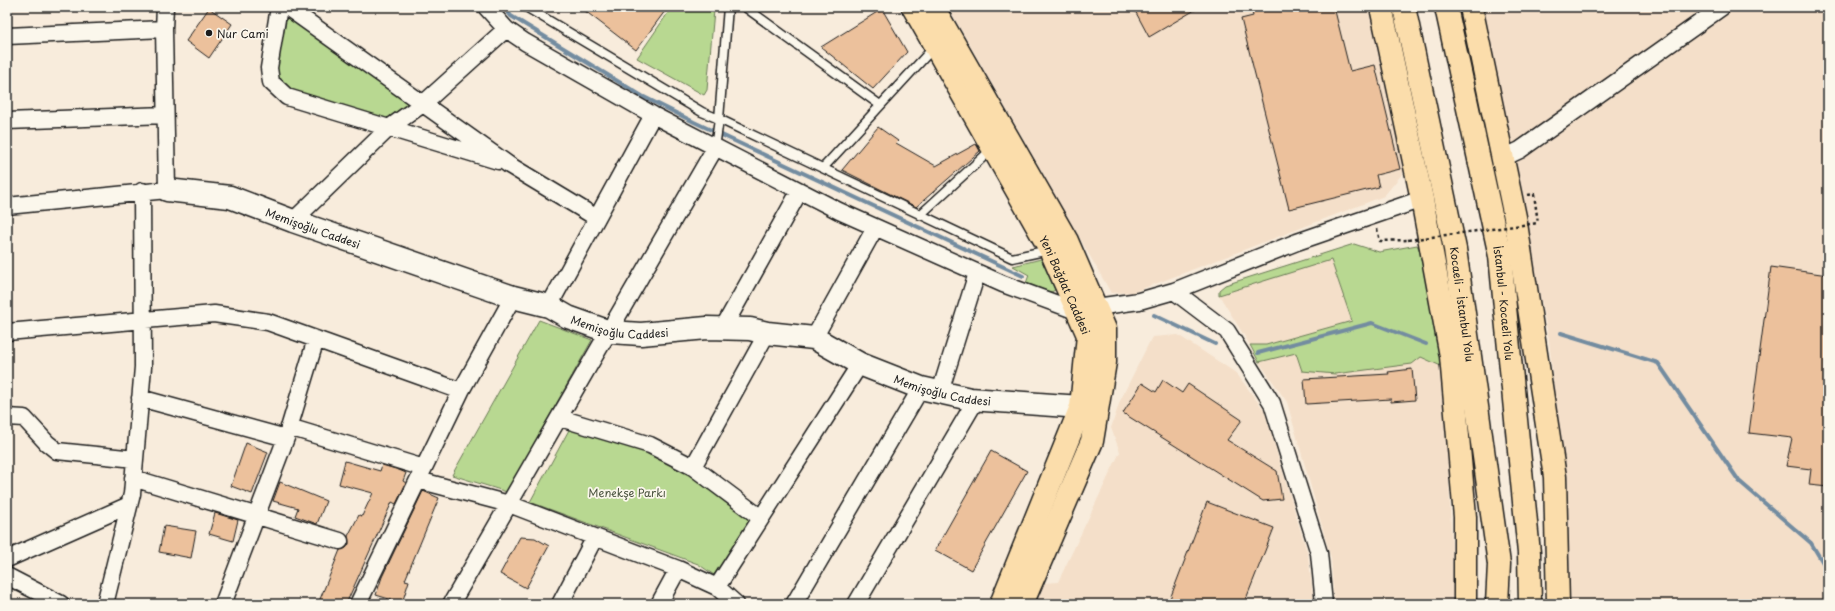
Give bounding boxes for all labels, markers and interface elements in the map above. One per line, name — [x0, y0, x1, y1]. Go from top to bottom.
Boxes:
place label: Nur Cami — [217, 25, 269, 42]
marker: Nur Cami — [204, 28, 214, 38]
street label: Memişoğlu Caddesi — [263, 203, 363, 252]
street label: Yeni Bağdat Caddesi — [1035, 232, 1095, 337]
street label: İstanbul - Kocaeli Yolu — [1489, 244, 1519, 361]
street label: Kocaeli - İstanbul Yolu — [1446, 246, 1479, 363]
street label: Memişoğlu Caddesi — [568, 310, 669, 343]
street label: Memişoğlu Caddesi — [891, 370, 991, 409]
park label: Menekşe Parkı — [588, 484, 666, 501]

